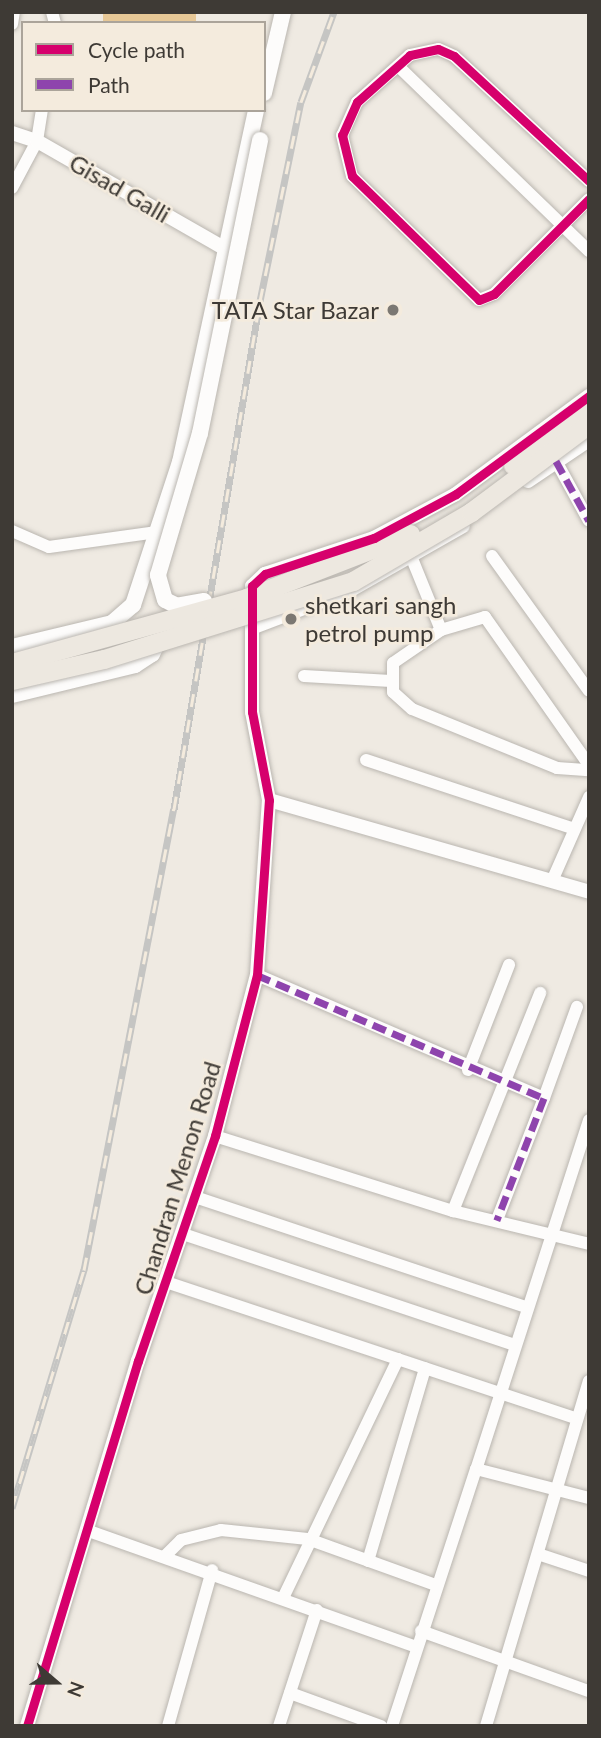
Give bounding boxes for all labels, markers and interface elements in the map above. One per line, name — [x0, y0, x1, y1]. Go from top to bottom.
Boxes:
legend — [21, 21, 266, 112]
text: Cycle path — [88, 37, 185, 62]
text: Path — [88, 72, 130, 97]
street label: Gisad Galli — [64, 148, 176, 228]
place label: TATA Star Bazar — [210, 296, 379, 324]
marker: TATA Star Bazar — [385, 302, 401, 318]
place label: shetkari sangh petrol pump — [305, 591, 456, 647]
marker: shetkari sangh petrol pump — [283, 611, 299, 627]
street label: Chandran Menon Road — [128, 1058, 226, 1298]
north arrow — [21, 1647, 91, 1717]
text: N — [63, 1679, 90, 1700]

